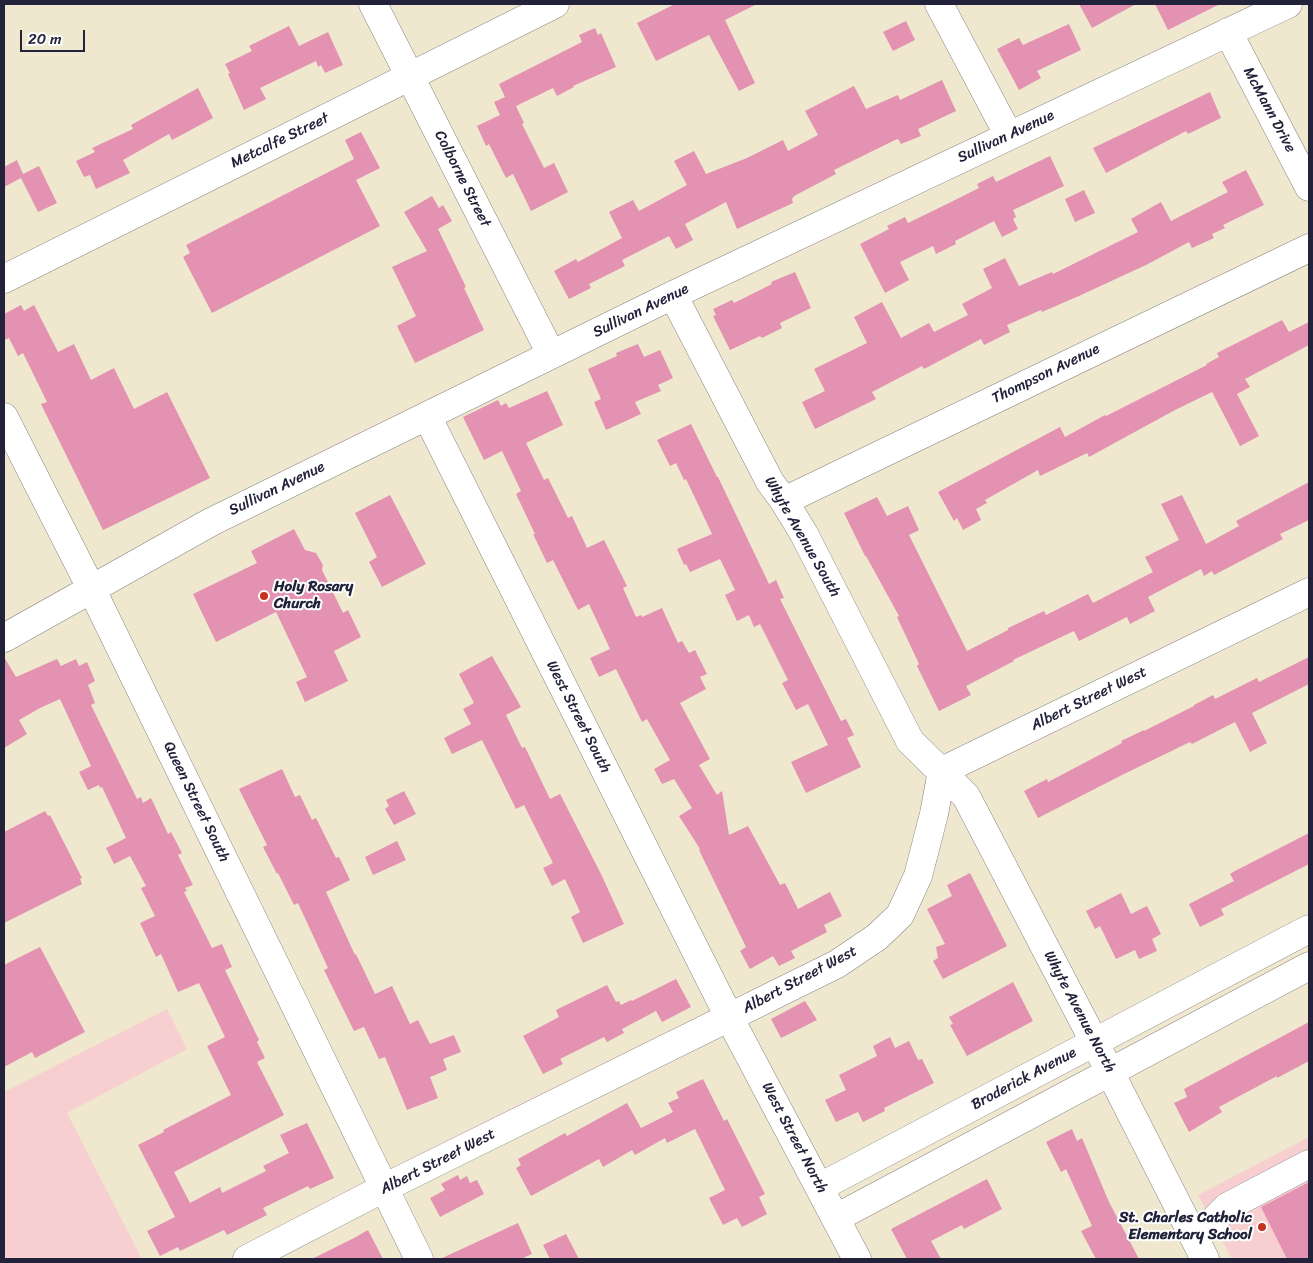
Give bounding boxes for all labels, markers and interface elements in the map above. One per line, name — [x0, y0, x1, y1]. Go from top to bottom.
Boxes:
scale bar — [22, 20, 88, 52]
text: 20 m — [28, 26, 62, 52]
street label: McMann Drive — [1239, 64, 1299, 156]
street label: Sullivan Avenue — [955, 107, 1057, 167]
street label: Metcalfe Street — [228, 109, 332, 173]
street label: Colborne Street — [430, 128, 494, 230]
street label: Sullivan Avenue — [590, 280, 692, 342]
street label: Thompson Avenue — [989, 340, 1103, 408]
street label: Sullivan Avenue — [226, 458, 328, 520]
street label: Whyte Avenue South — [760, 474, 844, 600]
place label: Holy Rosary Church — [274, 578, 353, 613]
marker: Holy Rosary Church — [258, 590, 270, 602]
street label: West Street South — [542, 658, 614, 776]
street label: Albert Street West — [1028, 663, 1150, 735]
street label: Queen Street South — [159, 739, 233, 865]
street label: Albert Street West — [740, 942, 860, 1018]
street label: Whyte Avenue North — [1039, 948, 1119, 1076]
street label: Broderick Avenue — [968, 1044, 1080, 1114]
street label: West Street North — [757, 1080, 831, 1196]
street label: Albert Street West — [377, 1125, 499, 1199]
place label: St. Charles Catholic Elementary School — [1119, 1209, 1252, 1244]
marker: St. Charles Catholic Elementary School — [1256, 1221, 1268, 1233]

